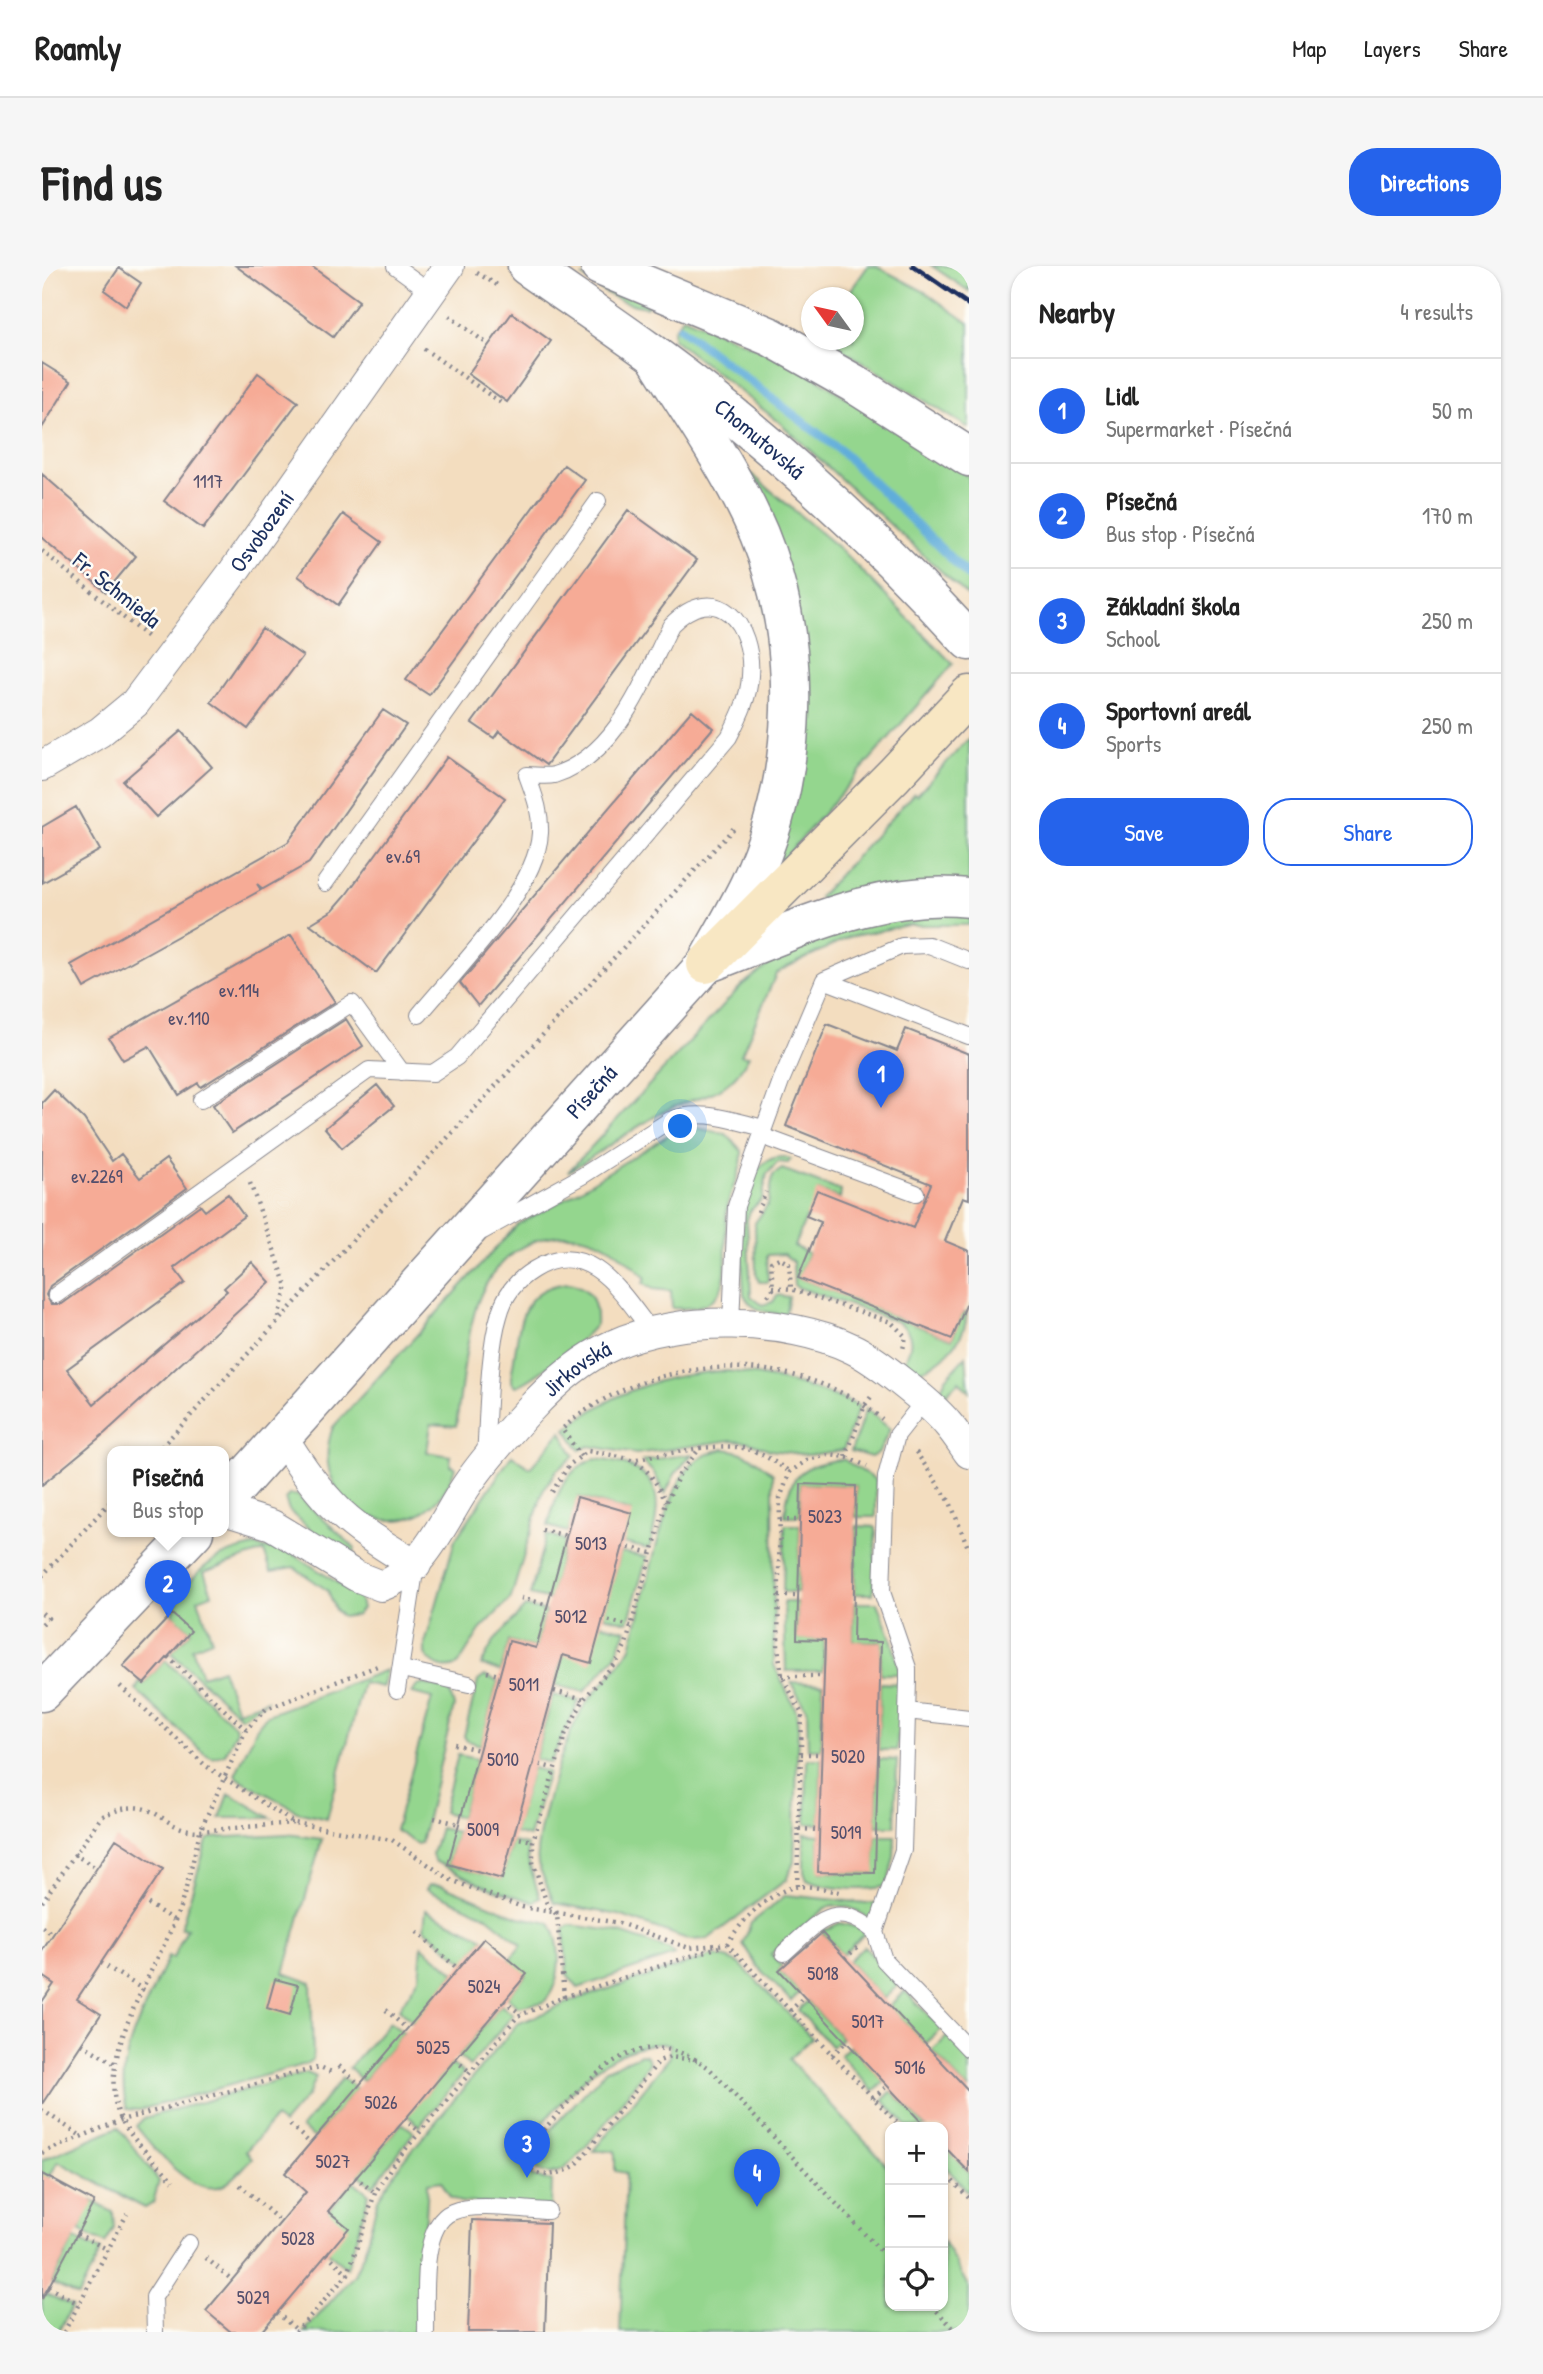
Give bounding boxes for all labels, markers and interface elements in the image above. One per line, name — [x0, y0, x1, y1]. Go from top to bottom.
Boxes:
text: Roamly — [35, 26, 121, 70]
text: Map — [1292, 32, 1326, 64]
text: Layers — [1364, 32, 1421, 64]
text: Share — [1459, 32, 1508, 64]
button: Directions — [1349, 148, 1501, 216]
text: Find us — [42, 149, 162, 215]
north arrow — [801, 287, 864, 350]
text: Nearby — [1039, 292, 1115, 332]
text: 4 results — [1400, 296, 1473, 327]
text: Lidl — [1106, 378, 1139, 413]
street label: Chomutovská — [708, 391, 812, 486]
text: 1 — [1058, 395, 1066, 426]
text: 50 m — [1432, 395, 1473, 426]
text: Supermarket · Písečná — [1106, 413, 1291, 444]
house number: 1117 — [193, 468, 223, 494]
text: Písečná — [1106, 483, 1177, 518]
street label: Osvobození — [222, 484, 301, 578]
text: 2 — [1057, 500, 1067, 531]
text: 170 m — [1422, 500, 1473, 531]
text: Bus stop · Písečná — [1106, 518, 1255, 549]
street label: Fr. Schmieda — [66, 544, 168, 635]
text: Základní škola — [1106, 588, 1239, 623]
text: 3 — [1057, 605, 1067, 636]
text: 250 m — [1421, 605, 1473, 636]
text: School — [1106, 623, 1160, 654]
text: Sportovní areál — [1106, 693, 1251, 728]
text: 4 — [1058, 710, 1066, 741]
text: 250 m — [1421, 710, 1473, 741]
text: Sports — [1106, 728, 1161, 759]
button: Save — [1039, 798, 1249, 866]
button: Share — [1263, 798, 1473, 866]
house number: ev.69 — [386, 843, 420, 869]
house number: ev.114 — [219, 977, 259, 1003]
house number: ev.110 — [168, 1005, 210, 1031]
pin: 1 — [858, 1050, 904, 1108]
street label: Písečná — [559, 1058, 623, 1125]
your location — [663, 1109, 697, 1143]
house number: ev.2269 — [71, 1163, 123, 1189]
street label: Jirkovská — [535, 1332, 616, 1403]
popup — [107, 1446, 229, 1537]
text: Písečná — [133, 1459, 203, 1494]
text: Bus stop — [133, 1494, 203, 1525]
house number: 5023 — [808, 1503, 842, 1529]
house number: 5013 — [575, 1530, 607, 1556]
pin: 2 — [145, 1560, 191, 1618]
house number: 5012 — [555, 1603, 587, 1629]
house number: 5011 — [509, 1671, 539, 1697]
house number: 5020 — [831, 1743, 865, 1769]
house number: 5010 — [487, 1746, 519, 1772]
house number: 5009 — [467, 1816, 499, 1842]
house number: 5019 — [831, 1819, 861, 1845]
house number: 5018 — [807, 1960, 839, 1986]
house number: 5024 — [468, 1973, 500, 1999]
house number: 5017 — [852, 2008, 884, 2034]
house number: 5025 — [416, 2034, 450, 2060]
house number: 5016 — [894, 2054, 926, 2080]
house number: 5026 — [364, 2089, 398, 2115]
pin: 3 — [504, 2120, 550, 2178]
map controls — [885, 2122, 948, 2311]
button: + — [885, 2122, 948, 2185]
house number: 5027 — [316, 2148, 350, 2174]
pin: 4 — [734, 2149, 780, 2207]
button: − — [885, 2185, 948, 2248]
house number: 5028 — [281, 2225, 315, 2251]
button: locate — [885, 2248, 948, 2311]
house number: 5029 — [237, 2284, 269, 2310]

